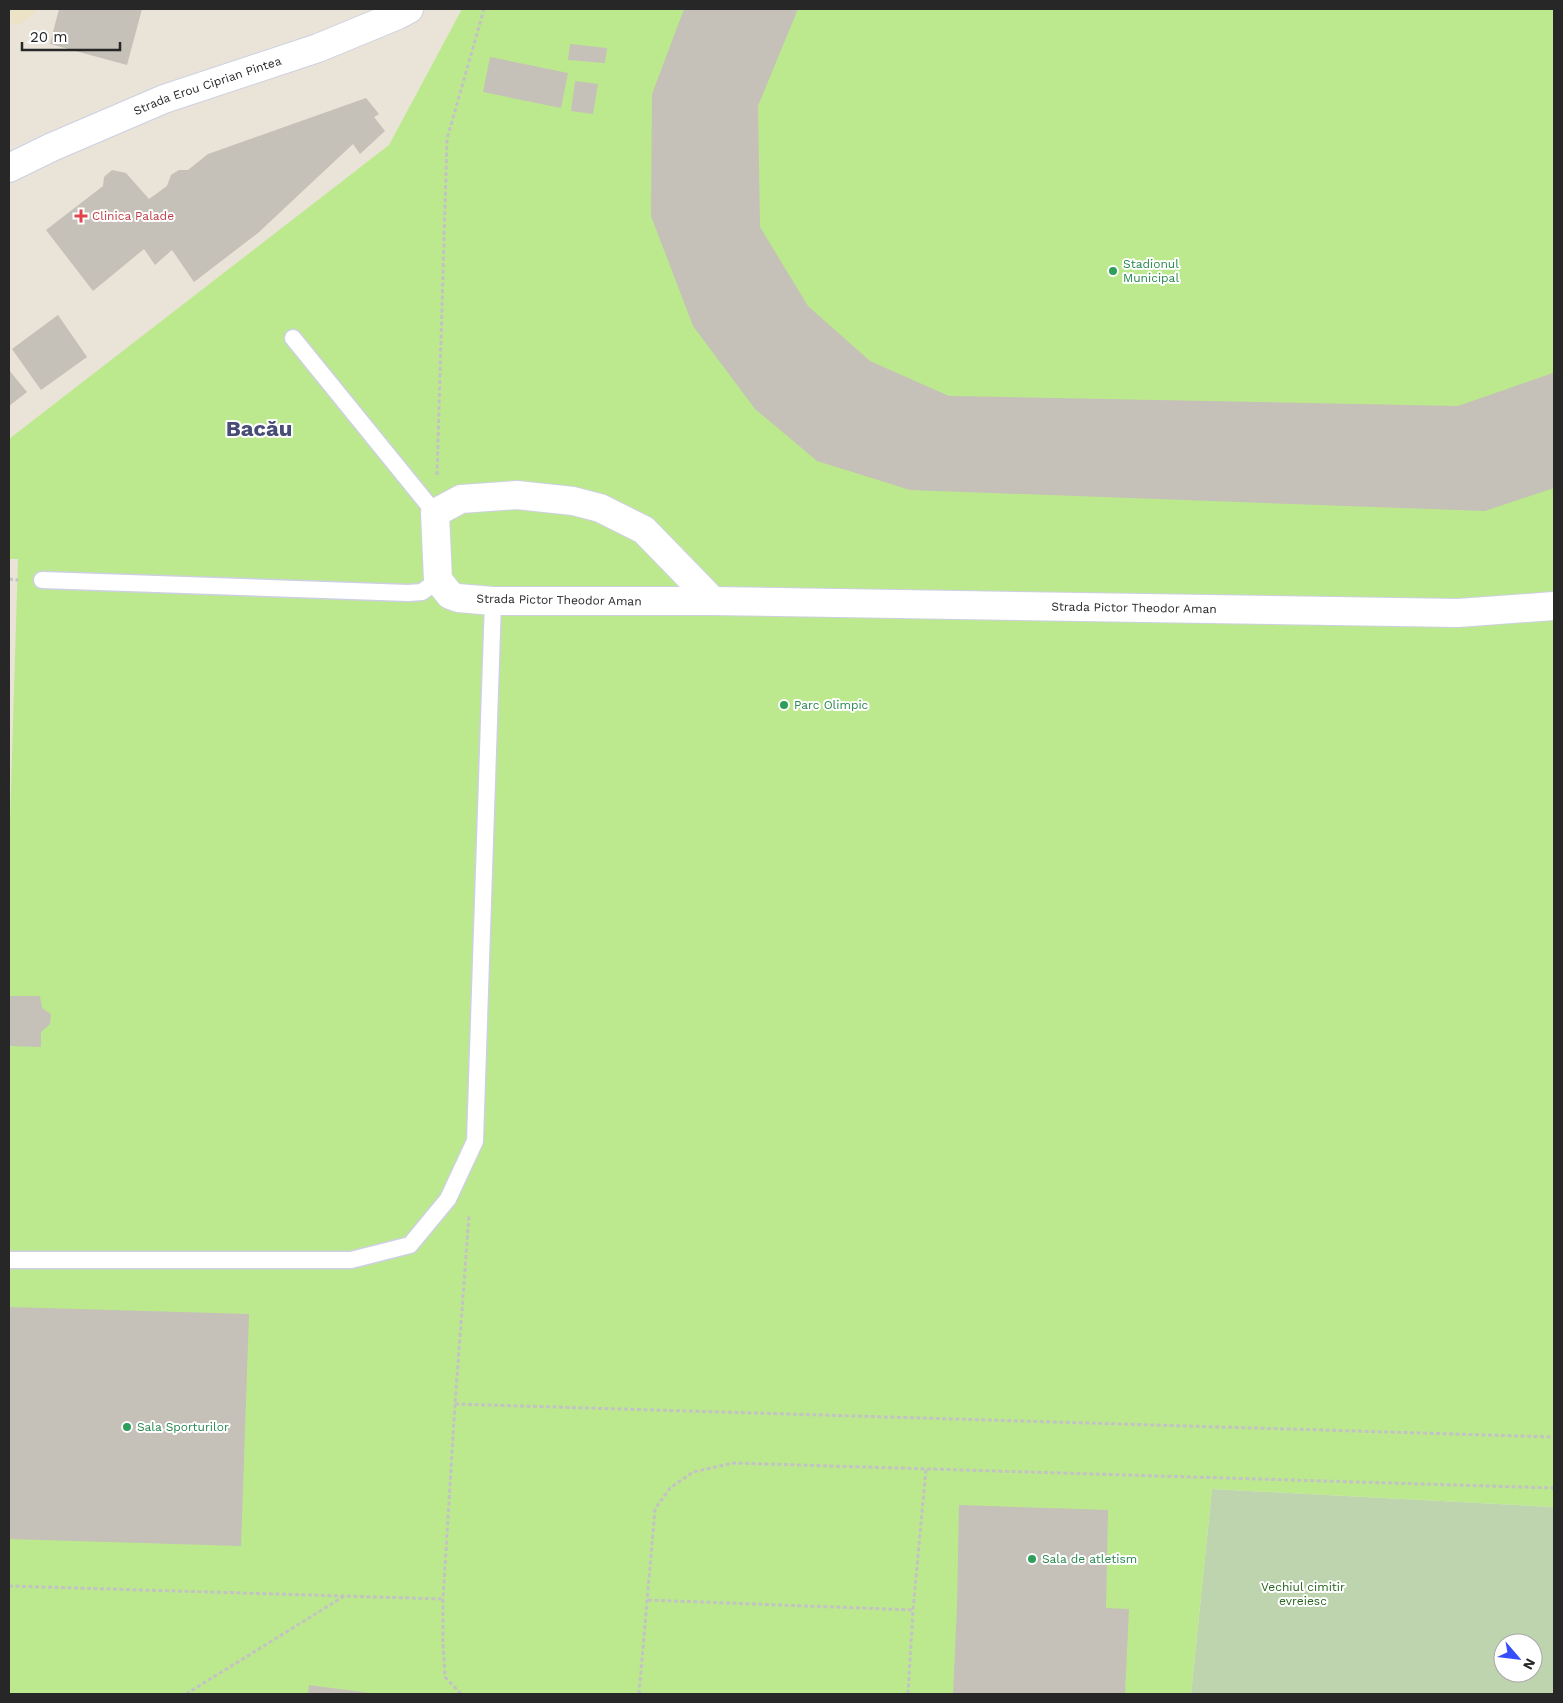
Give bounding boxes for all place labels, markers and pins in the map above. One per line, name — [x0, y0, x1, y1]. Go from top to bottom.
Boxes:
marker: Clinica Palade — [74, 209, 88, 223]
place label: Clinica Palade — [92, 209, 174, 223]
place label: Stadionul Municipal — [1123, 257, 1179, 285]
marker: Stadionul Municipal — [1107, 265, 1119, 277]
place label: Parc Olimpic — [794, 698, 869, 712]
marker: Parc Olimpic — [778, 699, 790, 711]
place label: Sala Sporturilor — [137, 1420, 229, 1434]
marker: Sala Sporturilor — [121, 1421, 133, 1433]
place label: Sala de atletism — [1042, 1552, 1137, 1566]
marker: Sala de atletism — [1026, 1553, 1038, 1565]

